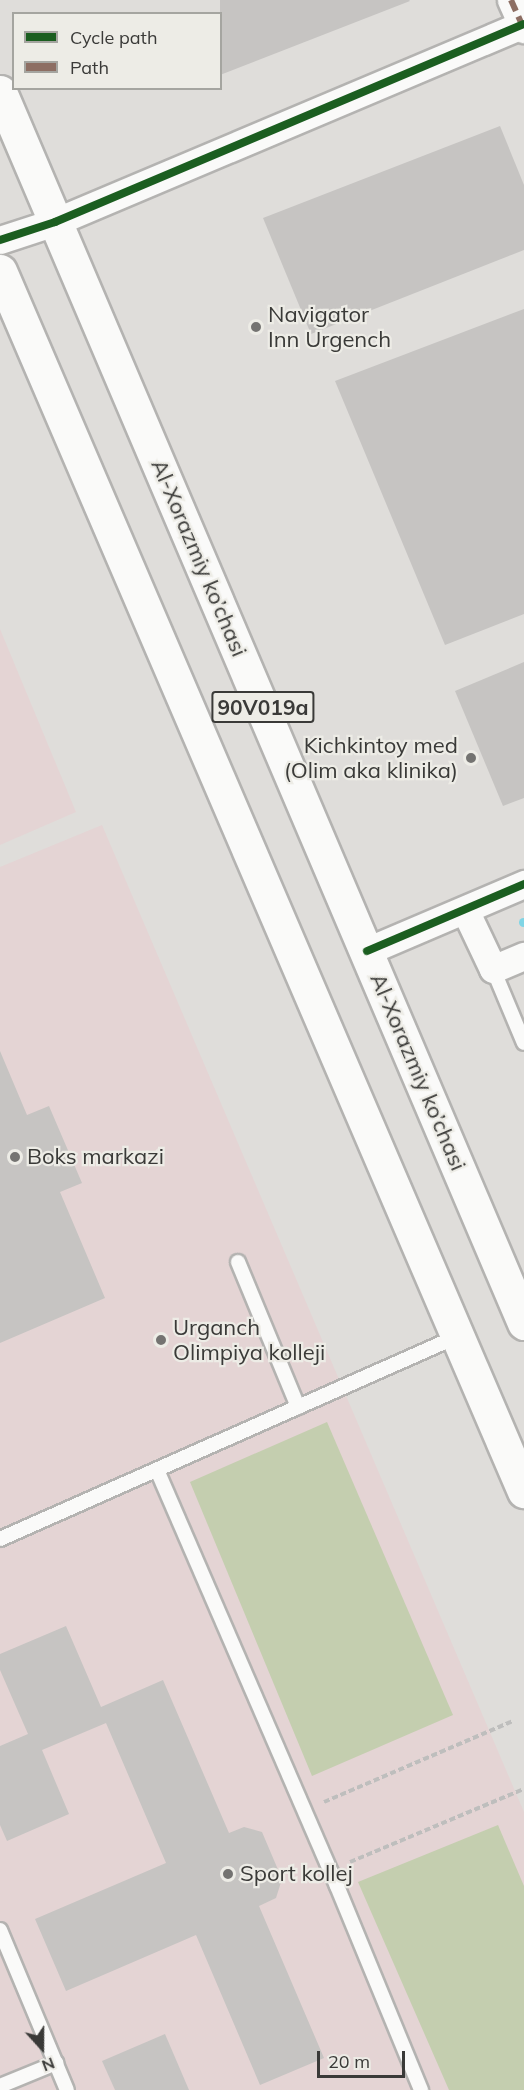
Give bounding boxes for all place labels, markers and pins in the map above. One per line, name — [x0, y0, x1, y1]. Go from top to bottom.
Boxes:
place label: Navigator Inn Urgench — [268, 301, 391, 352]
marker: Navigator Inn Urgench — [249, 320, 263, 334]
place label: Kichkintoy med (Olim aka klinika) — [284, 732, 458, 784]
marker: Kichkintoy med (Olim aka klinika) — [462, 749, 480, 767]
place label: Boks markazi — [27, 1144, 164, 1170]
marker: Boks markazi — [8, 1150, 22, 1164]
place label: Urganch Olimpiya kolleji — [173, 1314, 325, 1366]
marker: Urganch Olimpiya kolleji — [154, 1333, 168, 1347]
place label: Sport kollej — [240, 1861, 353, 1887]
marker: Sport kollej — [221, 1867, 235, 1881]

